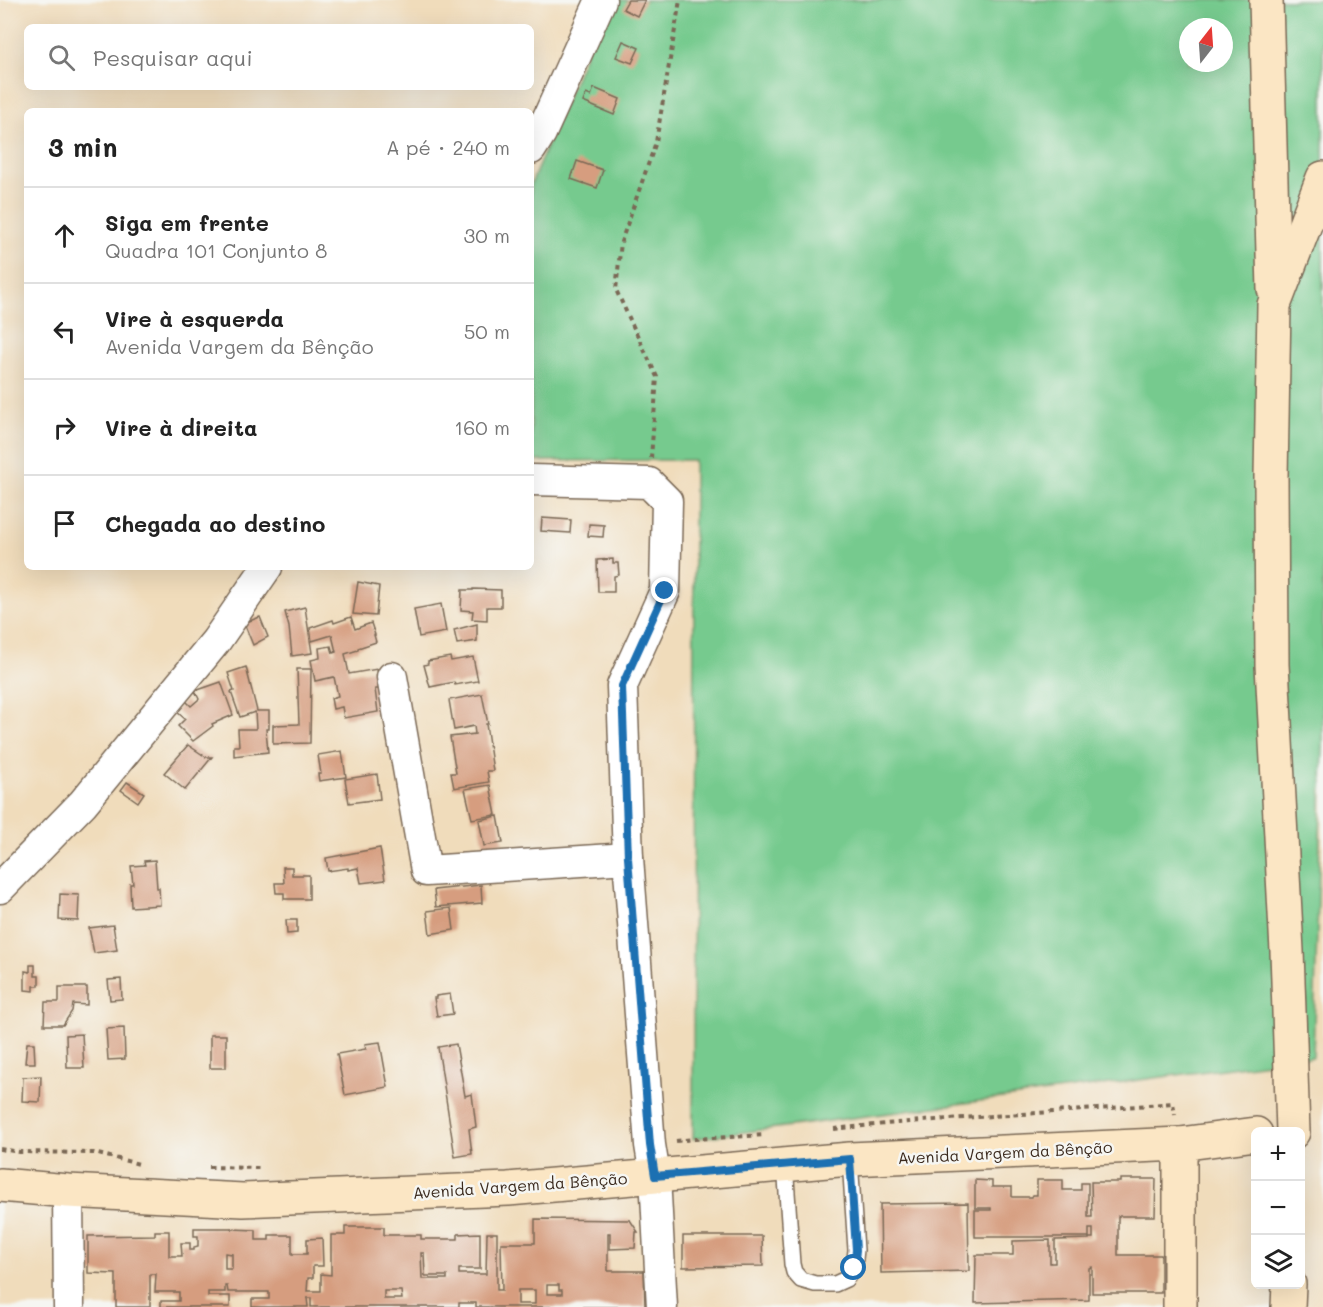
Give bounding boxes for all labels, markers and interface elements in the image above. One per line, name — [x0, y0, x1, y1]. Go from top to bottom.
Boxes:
north arrow — [1179, 18, 1233, 72]
search box — [24, 24, 534, 90]
icon: search — [45, 41, 78, 74]
text: Pesquisar aqui — [93, 43, 253, 72]
text: 3 min — [48, 130, 117, 164]
text: A pé · 240 m — [386, 134, 510, 160]
text: Siga em frente — [105, 208, 269, 237]
icon: ahead — [48, 219, 81, 252]
text: 30 m — [464, 222, 510, 248]
text: Quadra 101 Conjunto 8 — [105, 237, 327, 263]
text: Vire à esquerda — [105, 304, 284, 333]
icon: left — [48, 315, 81, 348]
text: 50 m — [464, 318, 510, 344]
text: Avenida Vargem da Bênção — [105, 333, 374, 359]
icon: right — [48, 411, 81, 444]
text: Vire à direita — [105, 413, 258, 442]
text: 160 m — [454, 414, 510, 440]
icon: arrive — [48, 507, 81, 540]
text: Chegada ao destino — [105, 509, 325, 538]
route end — [651, 577, 677, 603]
map controls — [1251, 1127, 1305, 1289]
button: + — [1251, 1127, 1305, 1181]
street label: Avenida Vargem da Bênção — [897, 1136, 1113, 1168]
street label: Avenida Vargem da Bênção — [412, 1167, 628, 1203]
button: − — [1251, 1181, 1305, 1235]
button: layers — [1251, 1235, 1305, 1289]
route start — [840, 1254, 866, 1280]

